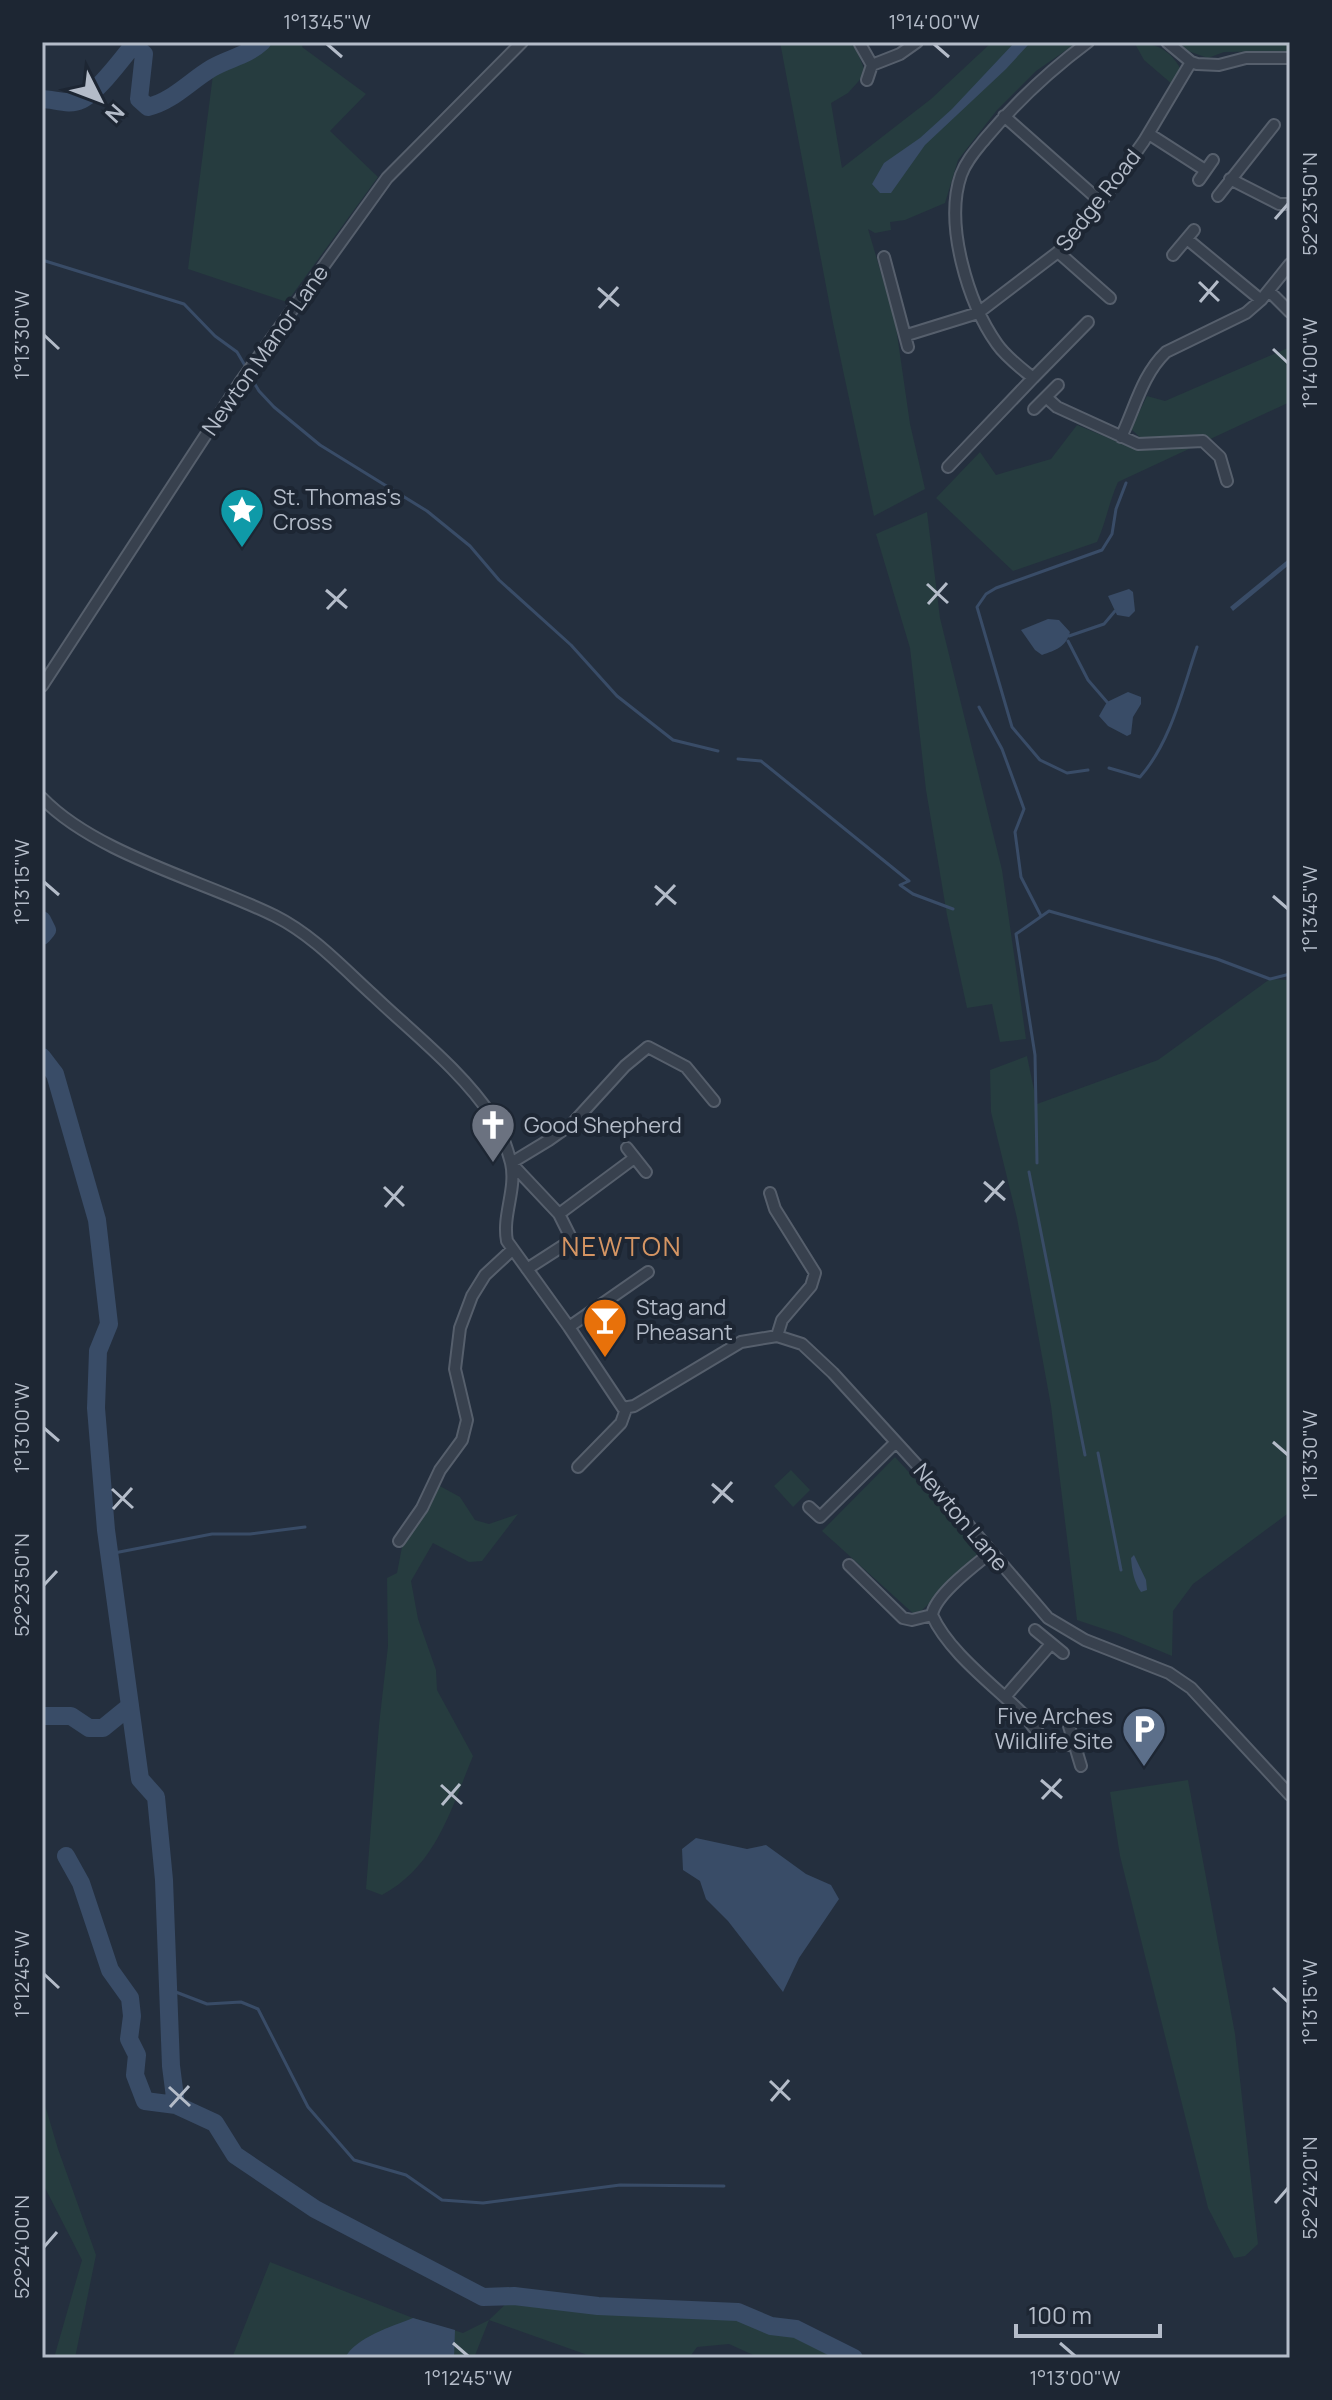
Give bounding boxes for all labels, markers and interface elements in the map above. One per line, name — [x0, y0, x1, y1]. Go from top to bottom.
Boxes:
text: 1°13'45"W — [283, 8, 371, 35]
text: 1°14'00"W — [888, 8, 980, 35]
north arrow — [60, 60, 140, 140]
text: N — [98, 97, 131, 129]
street label: Sedge Road — [1049, 143, 1147, 257]
text: 52°23'50"N — [1296, 152, 1323, 256]
street label: Newton Manor Lane — [195, 259, 335, 441]
text: 1°13'30"W — [8, 290, 35, 380]
text: 1°14'00"W — [1296, 317, 1323, 409]
place label: St. Thomas's Cross — [273, 482, 401, 537]
place icon: St. Thomas's Cross — [218, 486, 266, 549]
text: 1°13'15"W — [8, 839, 35, 925]
text: 1°13'45"W — [1296, 865, 1323, 953]
church icon: Good Shepherd — [469, 1101, 517, 1164]
place label: Good Shepherd — [524, 1110, 682, 1140]
district label: NEWTON — [561, 1228, 683, 1264]
place label: Stag and Pheasant — [636, 1292, 733, 1347]
bar icon: Stag and Pheasant — [581, 1296, 629, 1359]
text: 1°13'00"W — [8, 1382, 35, 1473]
text: 1°13'30"W — [1296, 1410, 1323, 1500]
street label: Newton Lane — [907, 1457, 1015, 1578]
text: 52°23'50"N — [8, 1533, 35, 1637]
place label: Five Arches Wildlife Site — [995, 1701, 1113, 1756]
parking icon: Five Arches Wildlife Site — [1120, 1705, 1168, 1768]
text: 1°12'45"W — [8, 1930, 35, 2018]
text: 1°13'15"W — [1296, 1959, 1323, 2045]
text: 52°24'20"N — [1296, 2137, 1323, 2239]
text: 52°24'00"N — [8, 2195, 35, 2299]
scale bar — [1016, 2288, 1160, 2338]
text: 100 m — [1028, 2298, 1092, 2331]
text: 1°12'45"W — [424, 2364, 512, 2391]
text: 1°13'00"W — [1030, 2364, 1121, 2391]

